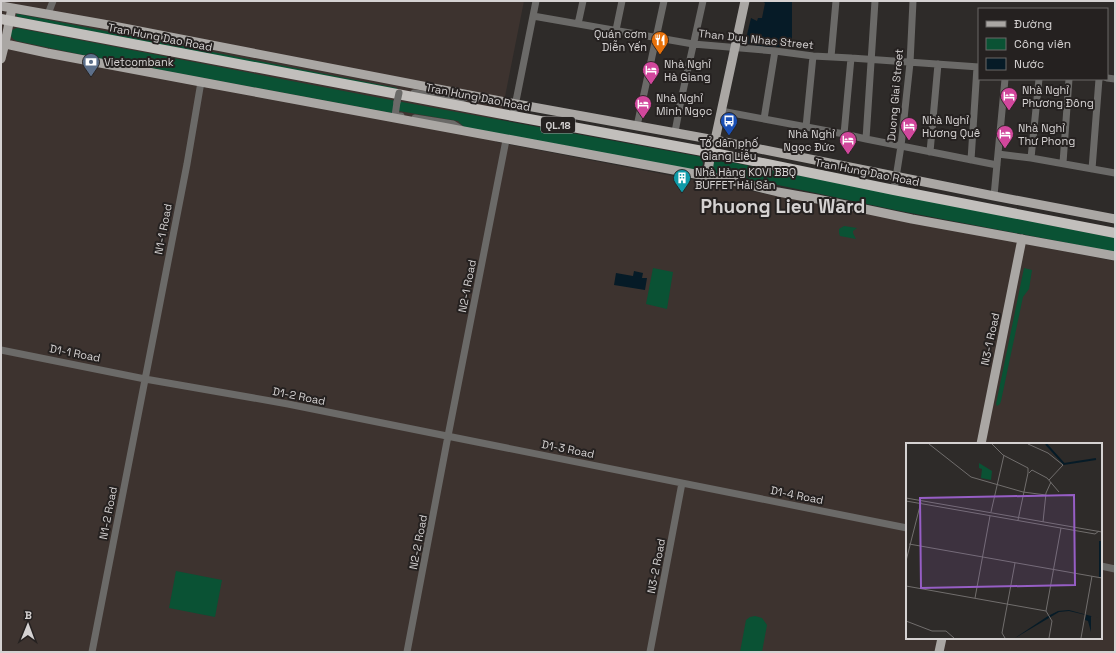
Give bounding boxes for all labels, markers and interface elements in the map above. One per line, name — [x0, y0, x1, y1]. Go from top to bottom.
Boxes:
legend — [978, 8, 1108, 80]
text: Đường — [1014, 16, 1052, 32]
street label: Tran Hung Dao Road — [107, 20, 213, 54]
street label: Than Duy Nhac Street — [698, 26, 814, 52]
place label: Quán cơm Diễn Yến — [594, 27, 647, 54]
restaurant icon: Quán cơm Diễn Yến — [650, 30, 670, 55]
text: Công viên — [1014, 36, 1071, 52]
street label: Duong Giai Street — [884, 48, 906, 142]
bank icon: Vietcombank — [81, 52, 101, 77]
place label: Vietcombank — [104, 55, 174, 69]
text: Nước — [1014, 56, 1044, 72]
place label: Nhà Nghỉ Hà Giang — [664, 57, 711, 84]
hotel icon: Nhà Nghỉ Hà Giang — [641, 60, 661, 85]
street label: Tran Hung Dao Road — [425, 80, 531, 114]
place label: Nhà Nghỉ Phương Đông — [1022, 83, 1094, 110]
hotel icon: Nhà Nghỉ Phương Đông — [999, 86, 1019, 111]
place label: Nhà Nghỉ Minh Ngọc — [656, 91, 712, 118]
hotel icon: Nhà Nghỉ Minh Ngọc — [633, 94, 653, 119]
bus stop icon: Tổ dân phố Giang Liễu — [719, 111, 739, 136]
place label: Nhà Nghỉ Hương Quê — [922, 113, 980, 140]
hotel icon: Nhà Nghỉ Hương Quê — [899, 116, 919, 141]
road number: QL.18 — [541, 117, 575, 133]
place label: Nhà Nghỉ Thư Phong — [1018, 121, 1075, 148]
hotel icon: Nhà Nghỉ Thư Phong — [995, 124, 1015, 149]
place label: Nhà Nghỉ Ngọc Đức — [784, 127, 835, 154]
hotel icon: Nhà Nghỉ Ngọc Đức — [838, 130, 858, 155]
place label: Tổ dân phố Giang Liễu — [700, 136, 758, 163]
street label: Tran Hung Dao Road — [814, 155, 920, 189]
place label: Nhà Hàng KOVI BBQ BUFFET Hải Sản — [695, 165, 796, 192]
building icon: Nhà Hàng KOVI BBQ BUFFET Hải Sản — [672, 168, 692, 193]
district label: Phuong Lieu Ward — [701, 194, 865, 219]
street label: N1-1 Road — [151, 202, 175, 256]
street label: N2-1 Road — [455, 258, 479, 314]
street label: N3-1 Road — [978, 311, 1002, 367]
street label: D1-1 Road — [48, 341, 102, 365]
street label: D1-2 Road — [271, 384, 327, 408]
street label: D1-3 Road — [540, 437, 596, 461]
inset map — [906, 443, 1102, 639]
street label: D1-4 Road — [769, 483, 825, 507]
street label: N1-2 Road — [96, 485, 120, 541]
street label: N2-2 Road — [406, 513, 430, 571]
street label: N3-2 Road — [644, 537, 668, 595]
north arrow — [8, 605, 48, 645]
text: B — [24, 608, 32, 622]

